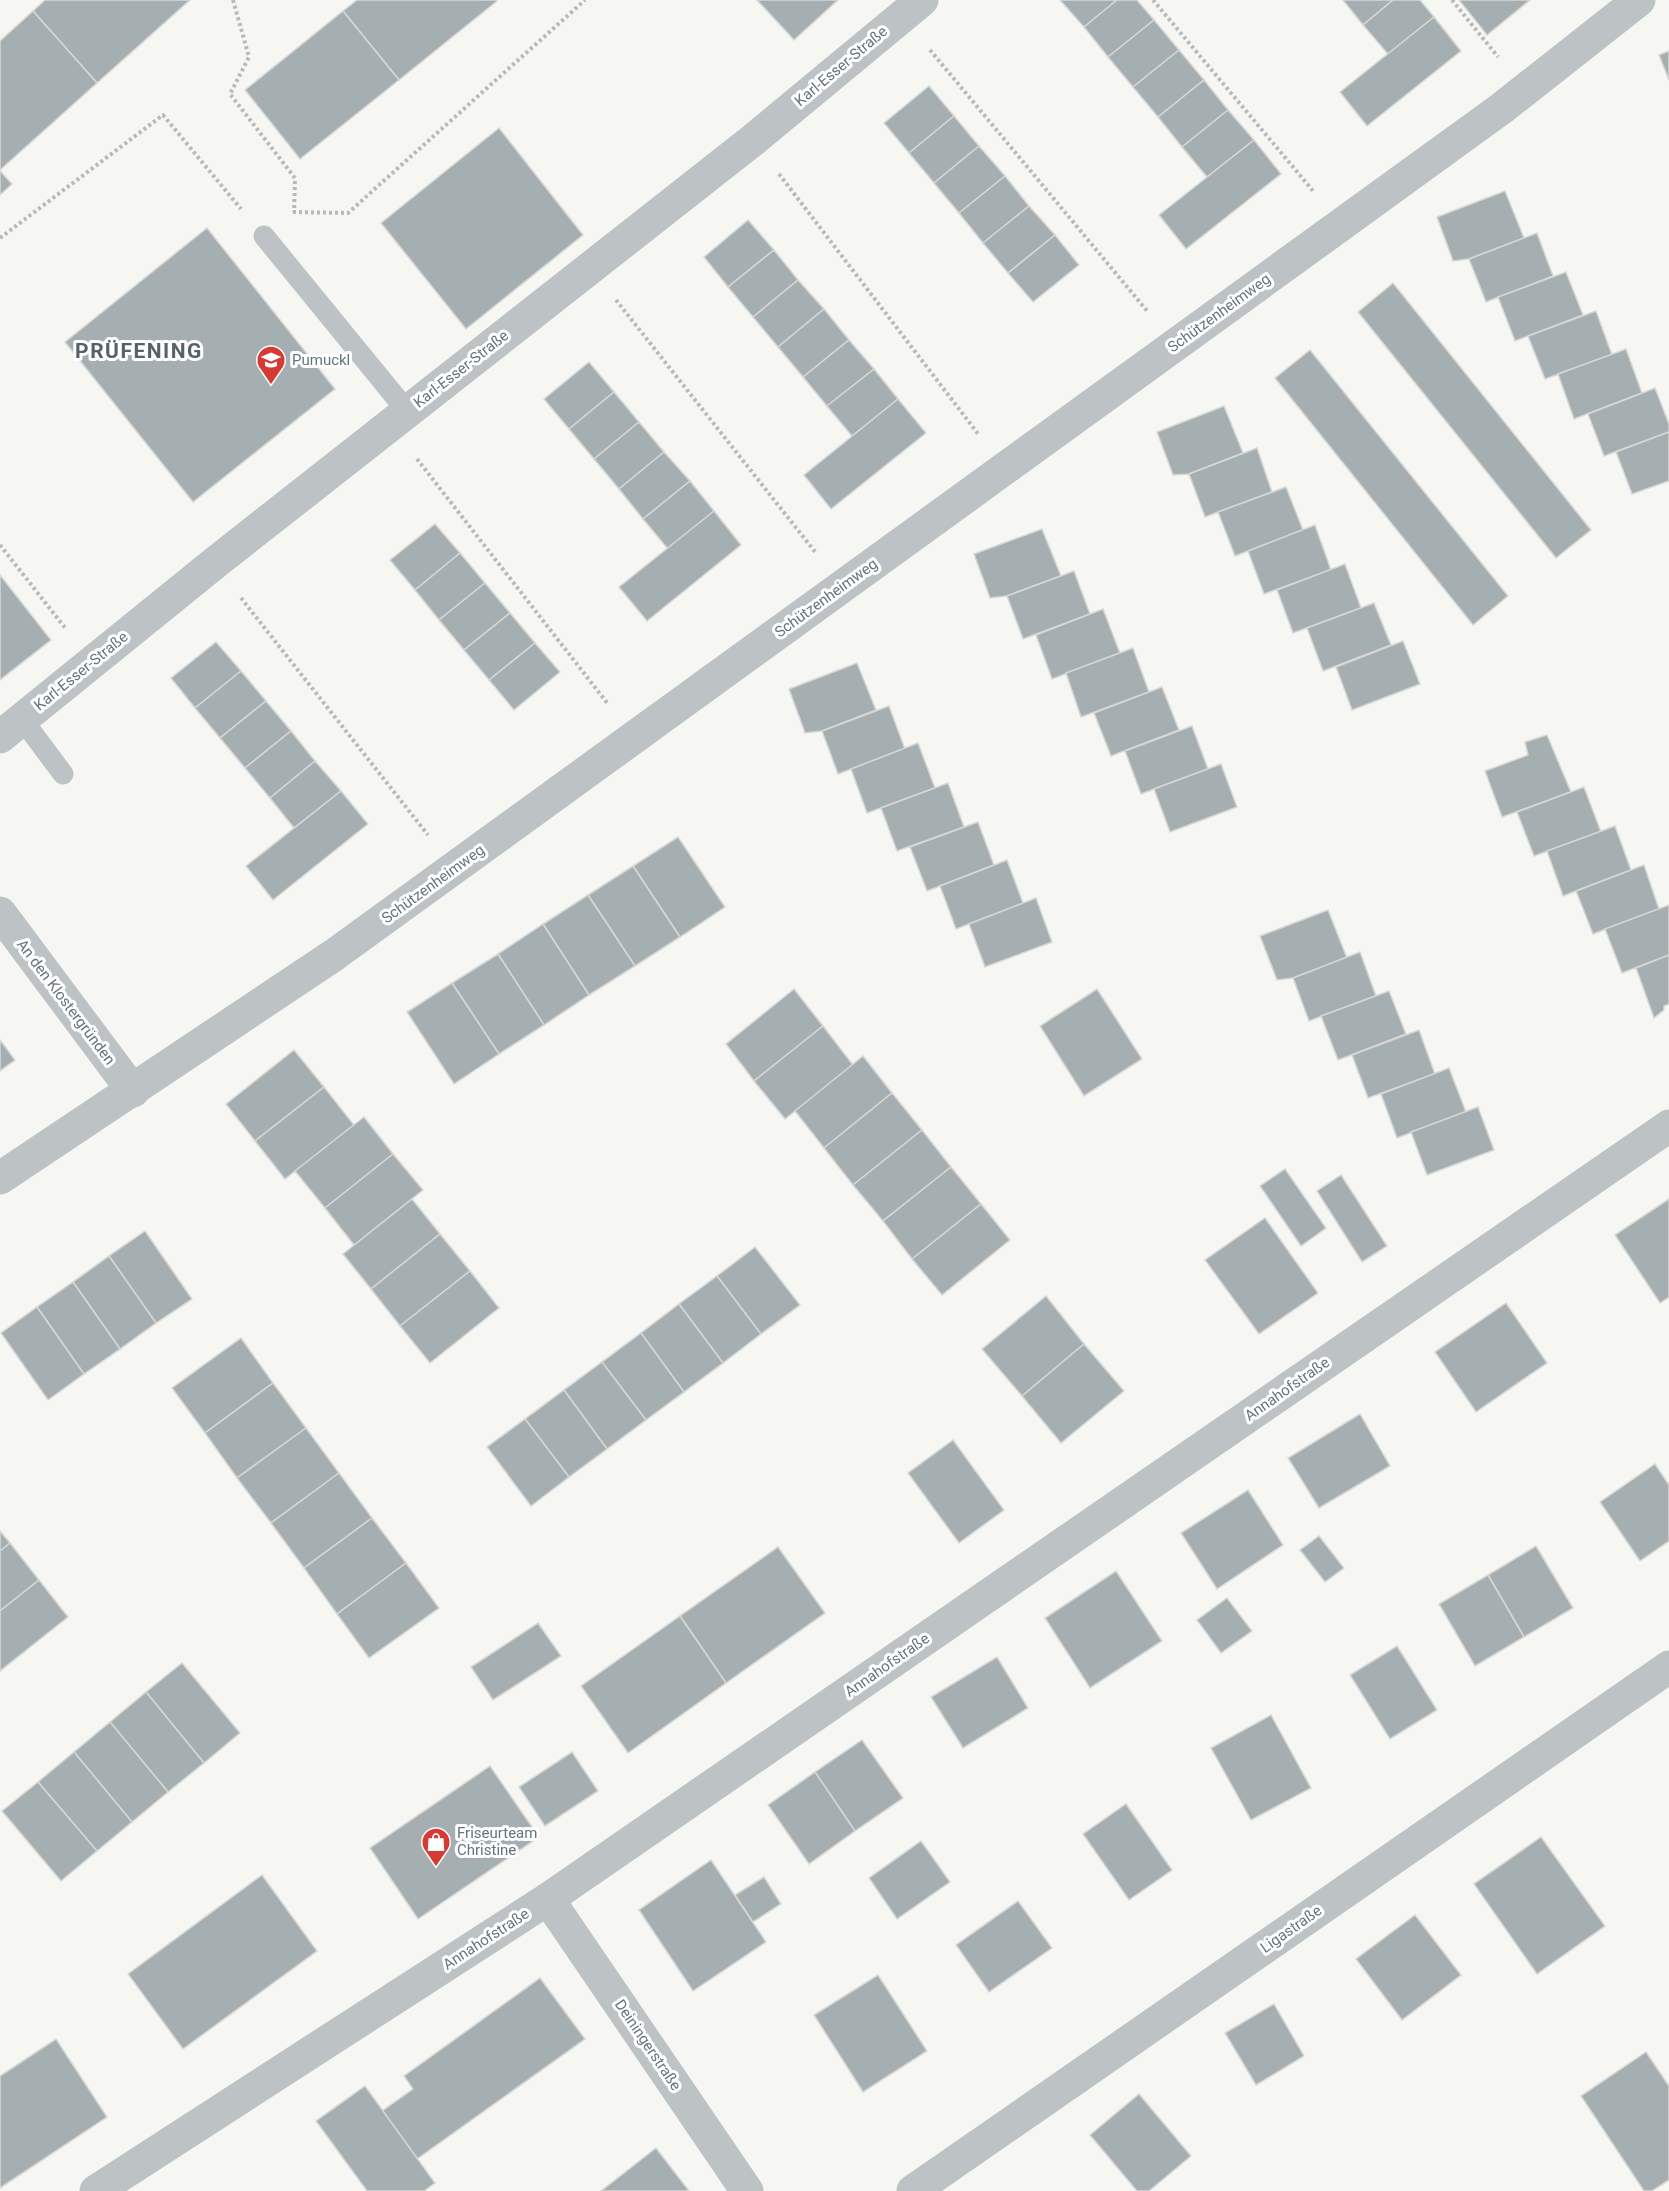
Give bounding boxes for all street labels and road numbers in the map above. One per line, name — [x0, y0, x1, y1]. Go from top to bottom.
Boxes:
street label: Karl-Esser-Straße — [791, 22, 891, 110]
street label: Schützenheimweg — [1164, 270, 1274, 356]
street label: Karl-Esser-Straße — [410, 326, 512, 412]
street label: Schützenheimweg — [771, 555, 881, 641]
street label: Karl-Esser-Straße — [31, 628, 131, 714]
street label: Schützenheimweg — [378, 841, 488, 927]
street label: An den Klostergründen — [13, 936, 119, 1068]
street label: Annahofstraße — [1241, 1353, 1333, 1425]
street label: Annahofstraße — [841, 1629, 933, 1701]
street label: Ligastraße — [1257, 1901, 1325, 1957]
street label: Annahofstraße — [440, 1904, 532, 1974]
street label: Deiningerstraße — [611, 1996, 685, 2094]

